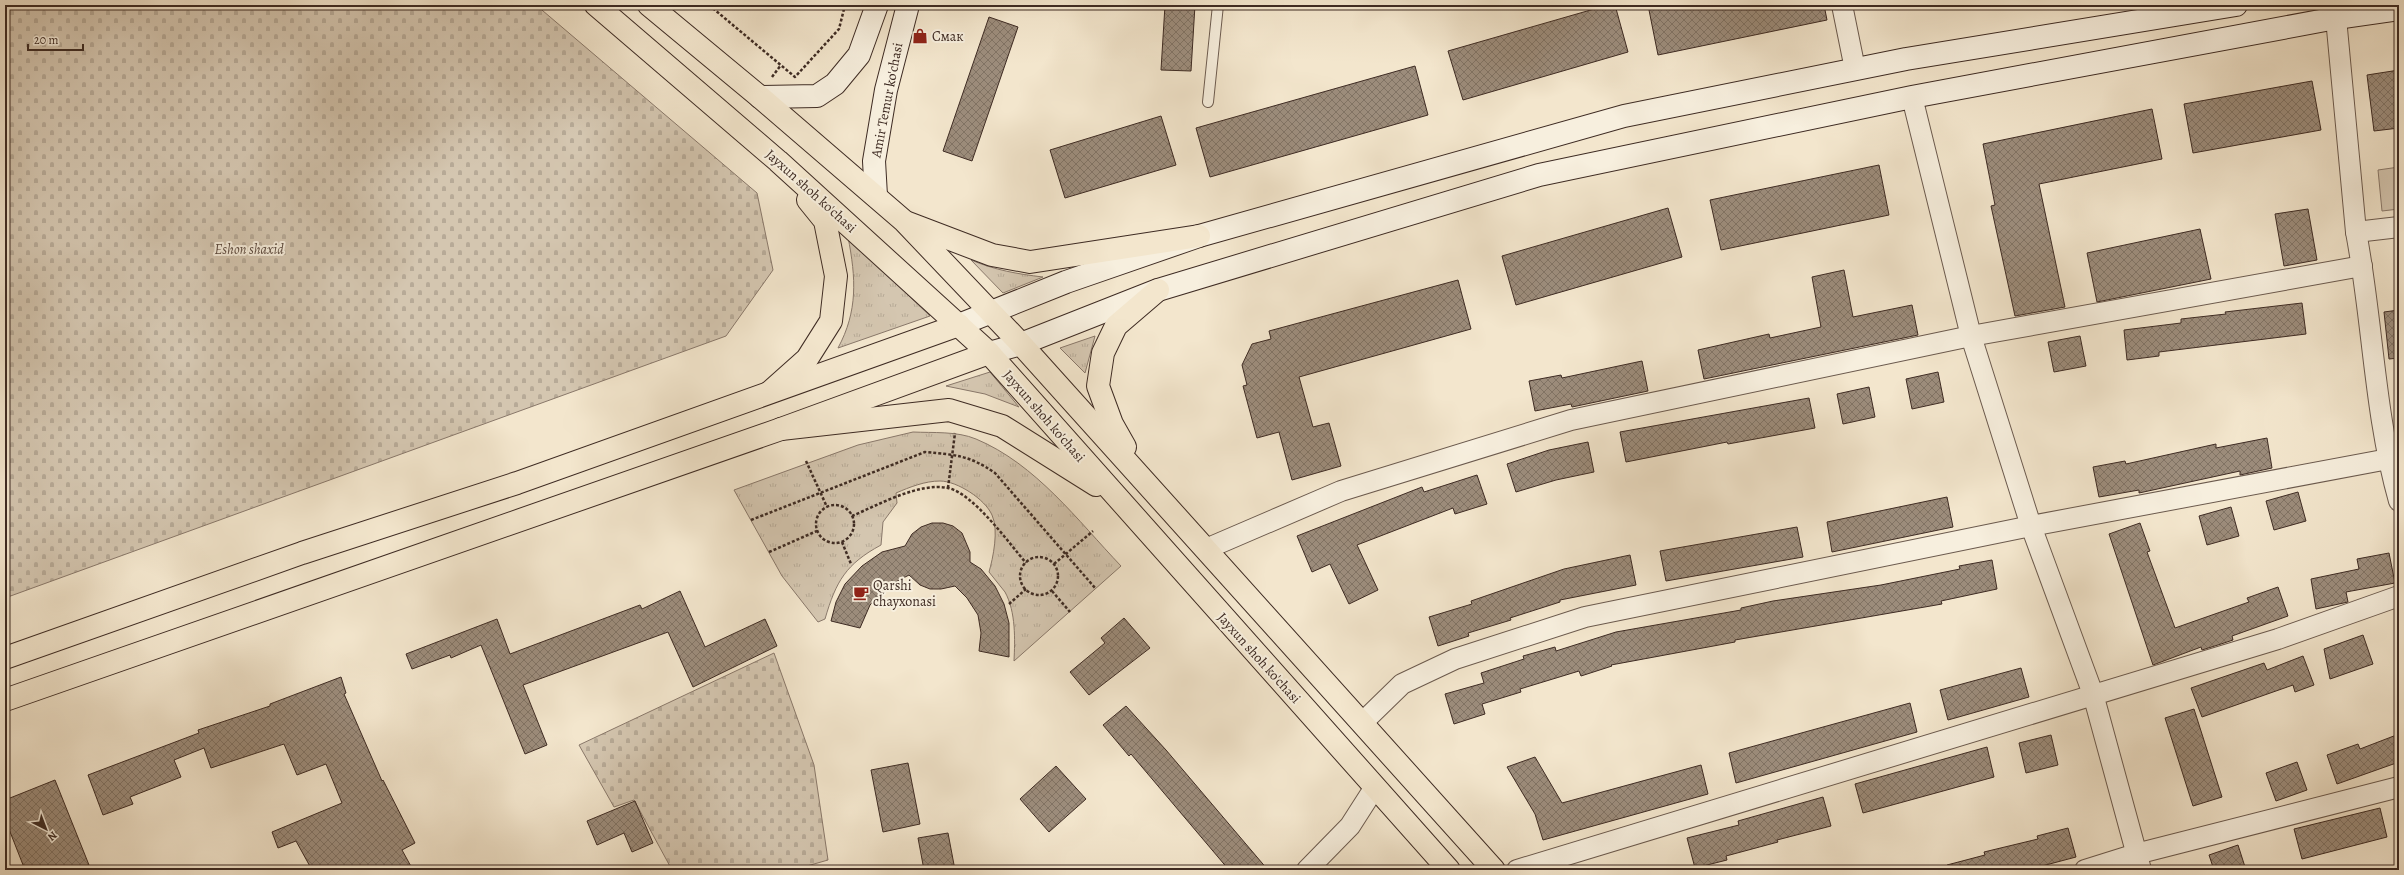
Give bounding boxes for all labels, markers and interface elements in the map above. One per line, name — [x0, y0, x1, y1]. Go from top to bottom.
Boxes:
scale bar — [28, 26, 83, 52]
shop icon: Смак — [911, 27, 929, 45]
place label: Смак — [932, 27, 964, 46]
text: 20 m — [34, 32, 58, 48]
street label: Amir Temur ko'chasi — [866, 41, 907, 160]
street label: Jayxun shoh ko'chasi — [761, 145, 861, 237]
park label: Eshon shaxid — [214, 240, 284, 259]
street label: Jayxun shoh ko'chasi — [999, 366, 1089, 466]
place label: Qarshi chayxonasi — [873, 576, 936, 611]
cafe icon: Qarshi chayxonasi — [852, 584, 870, 602]
street label: Jayxun shoh ko'chasi — [1213, 608, 1305, 708]
north arrow — [26, 809, 66, 849]
text: N — [44, 828, 60, 844]

